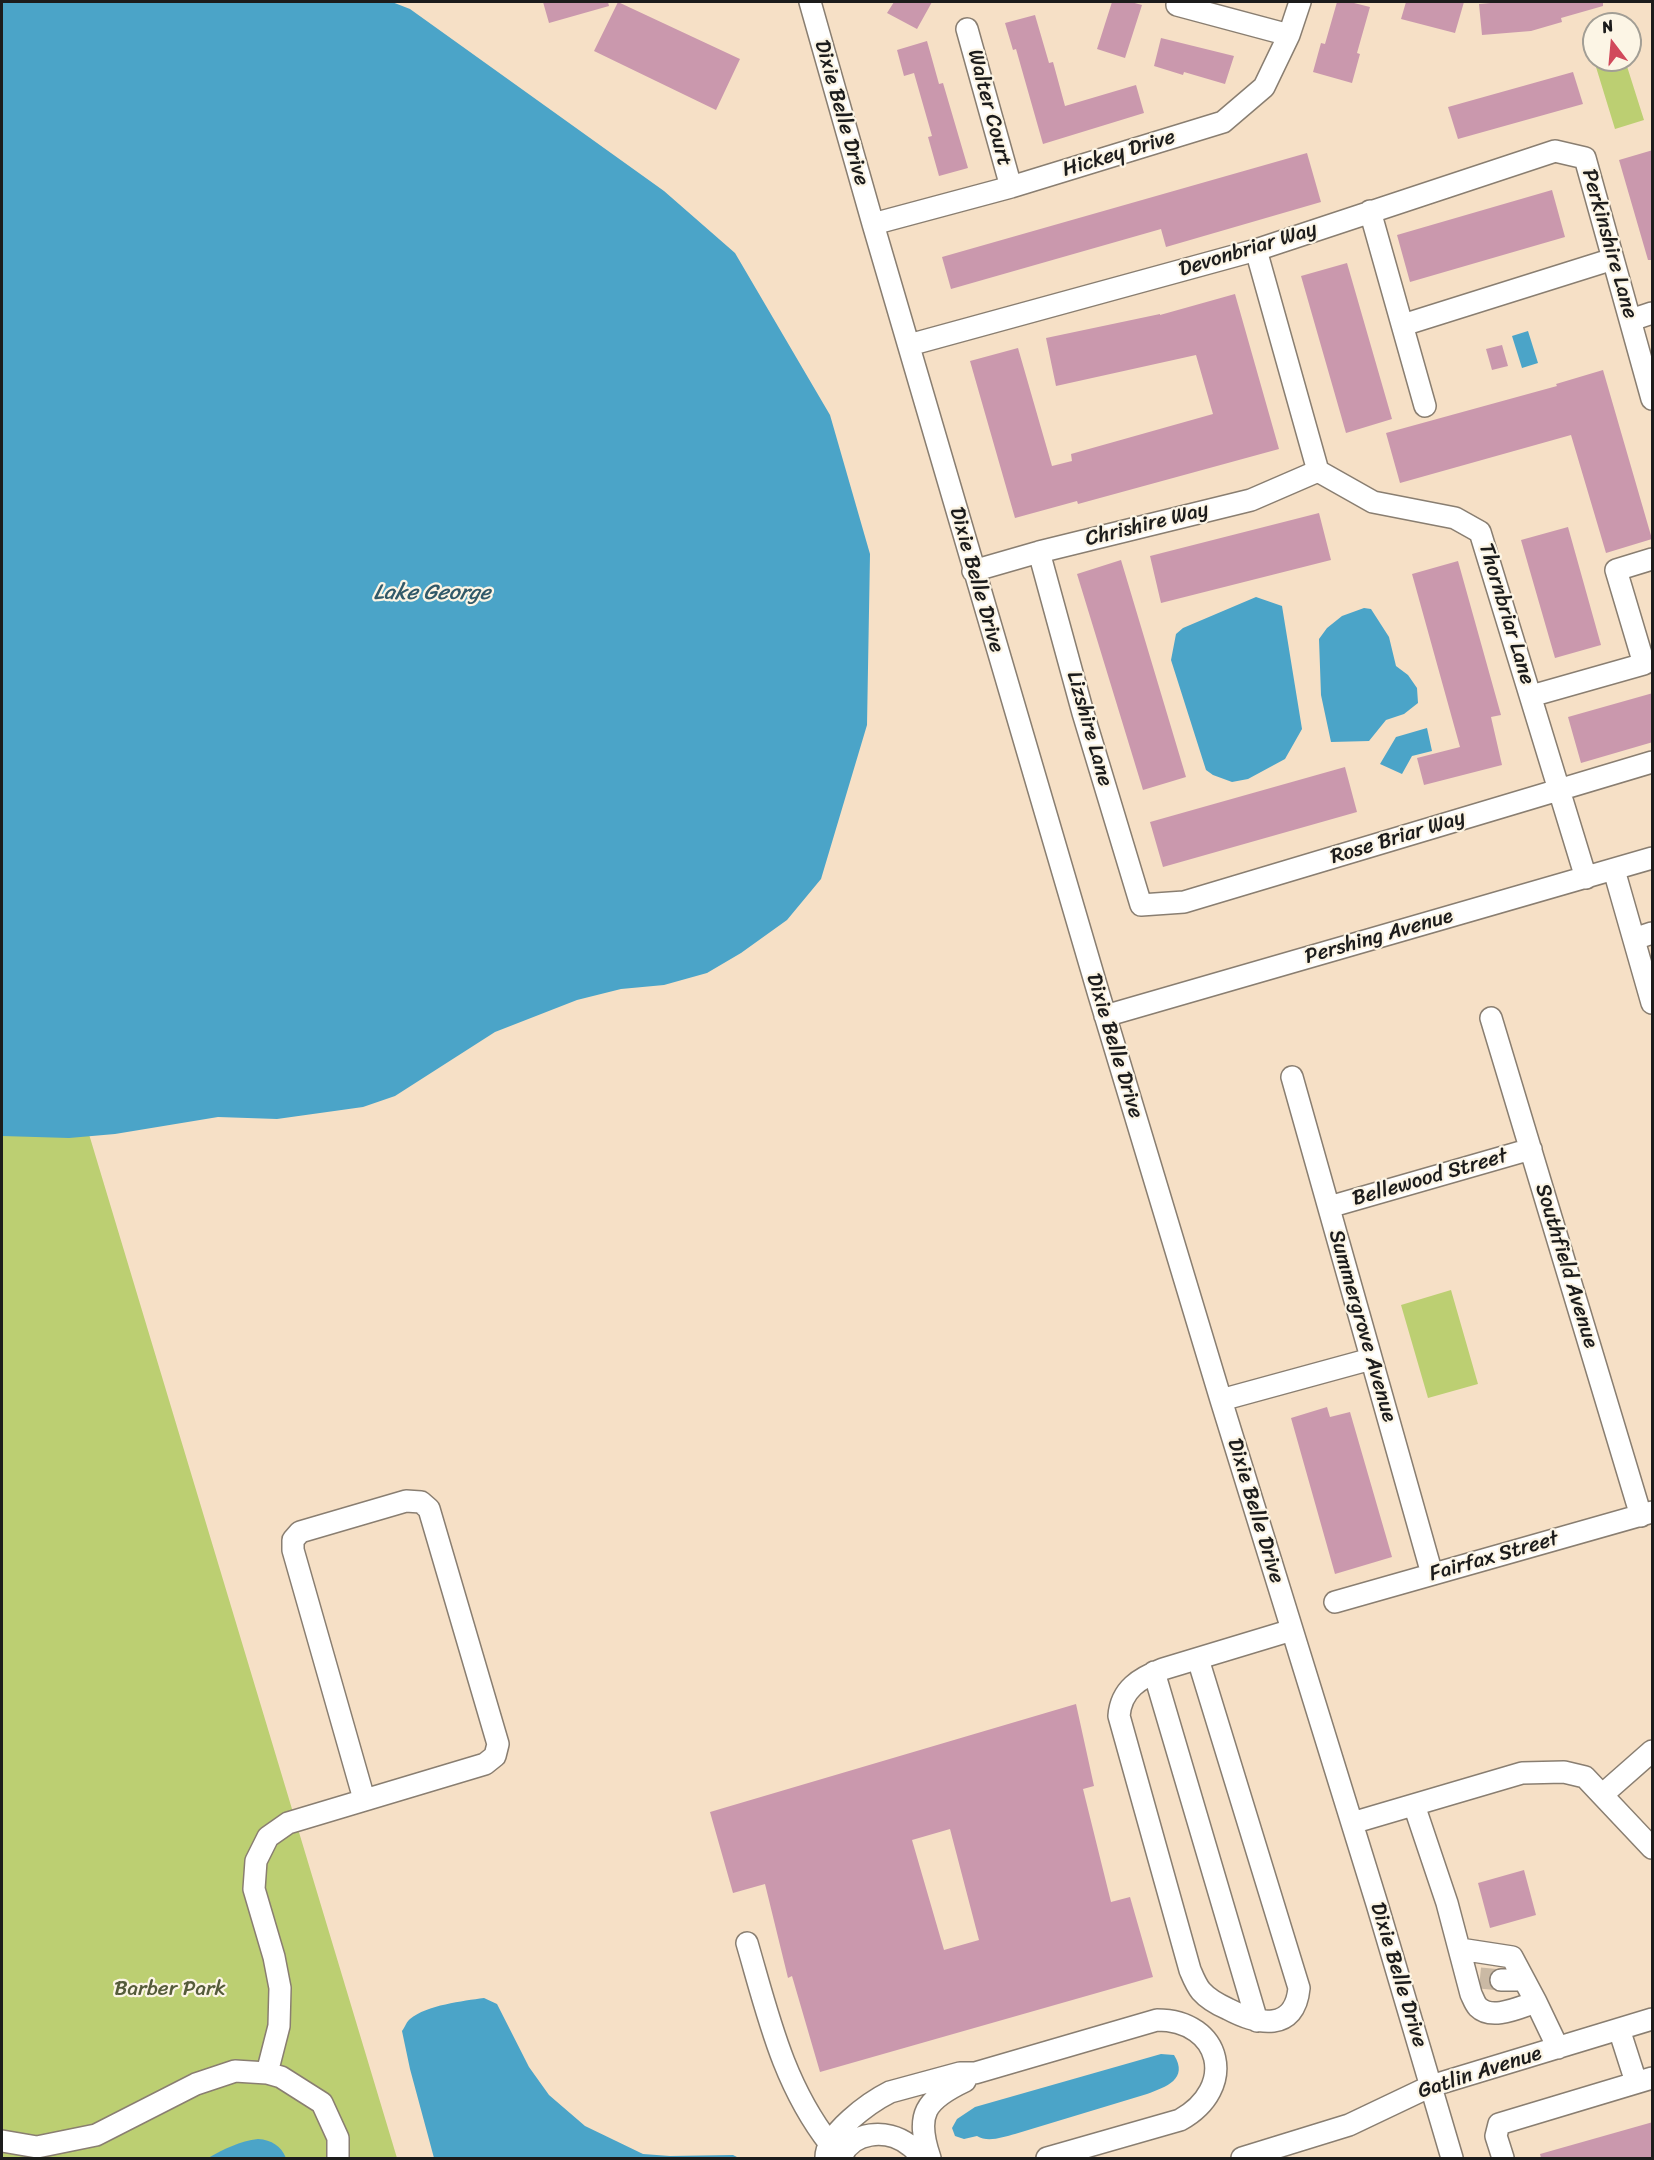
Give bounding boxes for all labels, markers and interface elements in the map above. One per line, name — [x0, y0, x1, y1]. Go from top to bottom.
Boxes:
text: N — [1598, 11, 1617, 42]
north arrow — [1582, 12, 1642, 72]
street label: Dixie Belle Drive — [808, 37, 874, 189]
street label: Walter Court — [961, 47, 1017, 169]
street label: Hickey Drive — [1059, 125, 1179, 183]
street label: Perkinshire Lane — [1576, 166, 1642, 322]
street label: Devonbriar Way — [1176, 217, 1320, 283]
street label: Chrishire Way — [1083, 498, 1211, 552]
street label: Dixie Belle Drive — [943, 504, 1009, 656]
street label: Thornbriar Lane — [1473, 540, 1539, 688]
water label: Lake George — [374, 580, 490, 606]
street label: Lizshire Lane — [1061, 669, 1117, 789]
street label: Rose Briar Way — [1328, 806, 1468, 870]
street label: Pershing Avenue — [1302, 904, 1456, 970]
street label: Dixie Belle Drive — [1080, 970, 1148, 1122]
street label: Bellewood Street — [1350, 1144, 1510, 1212]
street label: Southfield Avenue — [1529, 1181, 1603, 1351]
street label: Summergrove Avenue — [1322, 1227, 1402, 1425]
street label: Dixie Belle Drive — [1221, 1435, 1289, 1587]
street label: Fairfax Street — [1426, 1527, 1562, 1587]
street label: Dixie Belle Drive — [1364, 1899, 1432, 2051]
park label: Barber Park — [114, 1977, 226, 2003]
street label: Gatlin Avenue — [1415, 2041, 1545, 2105]

